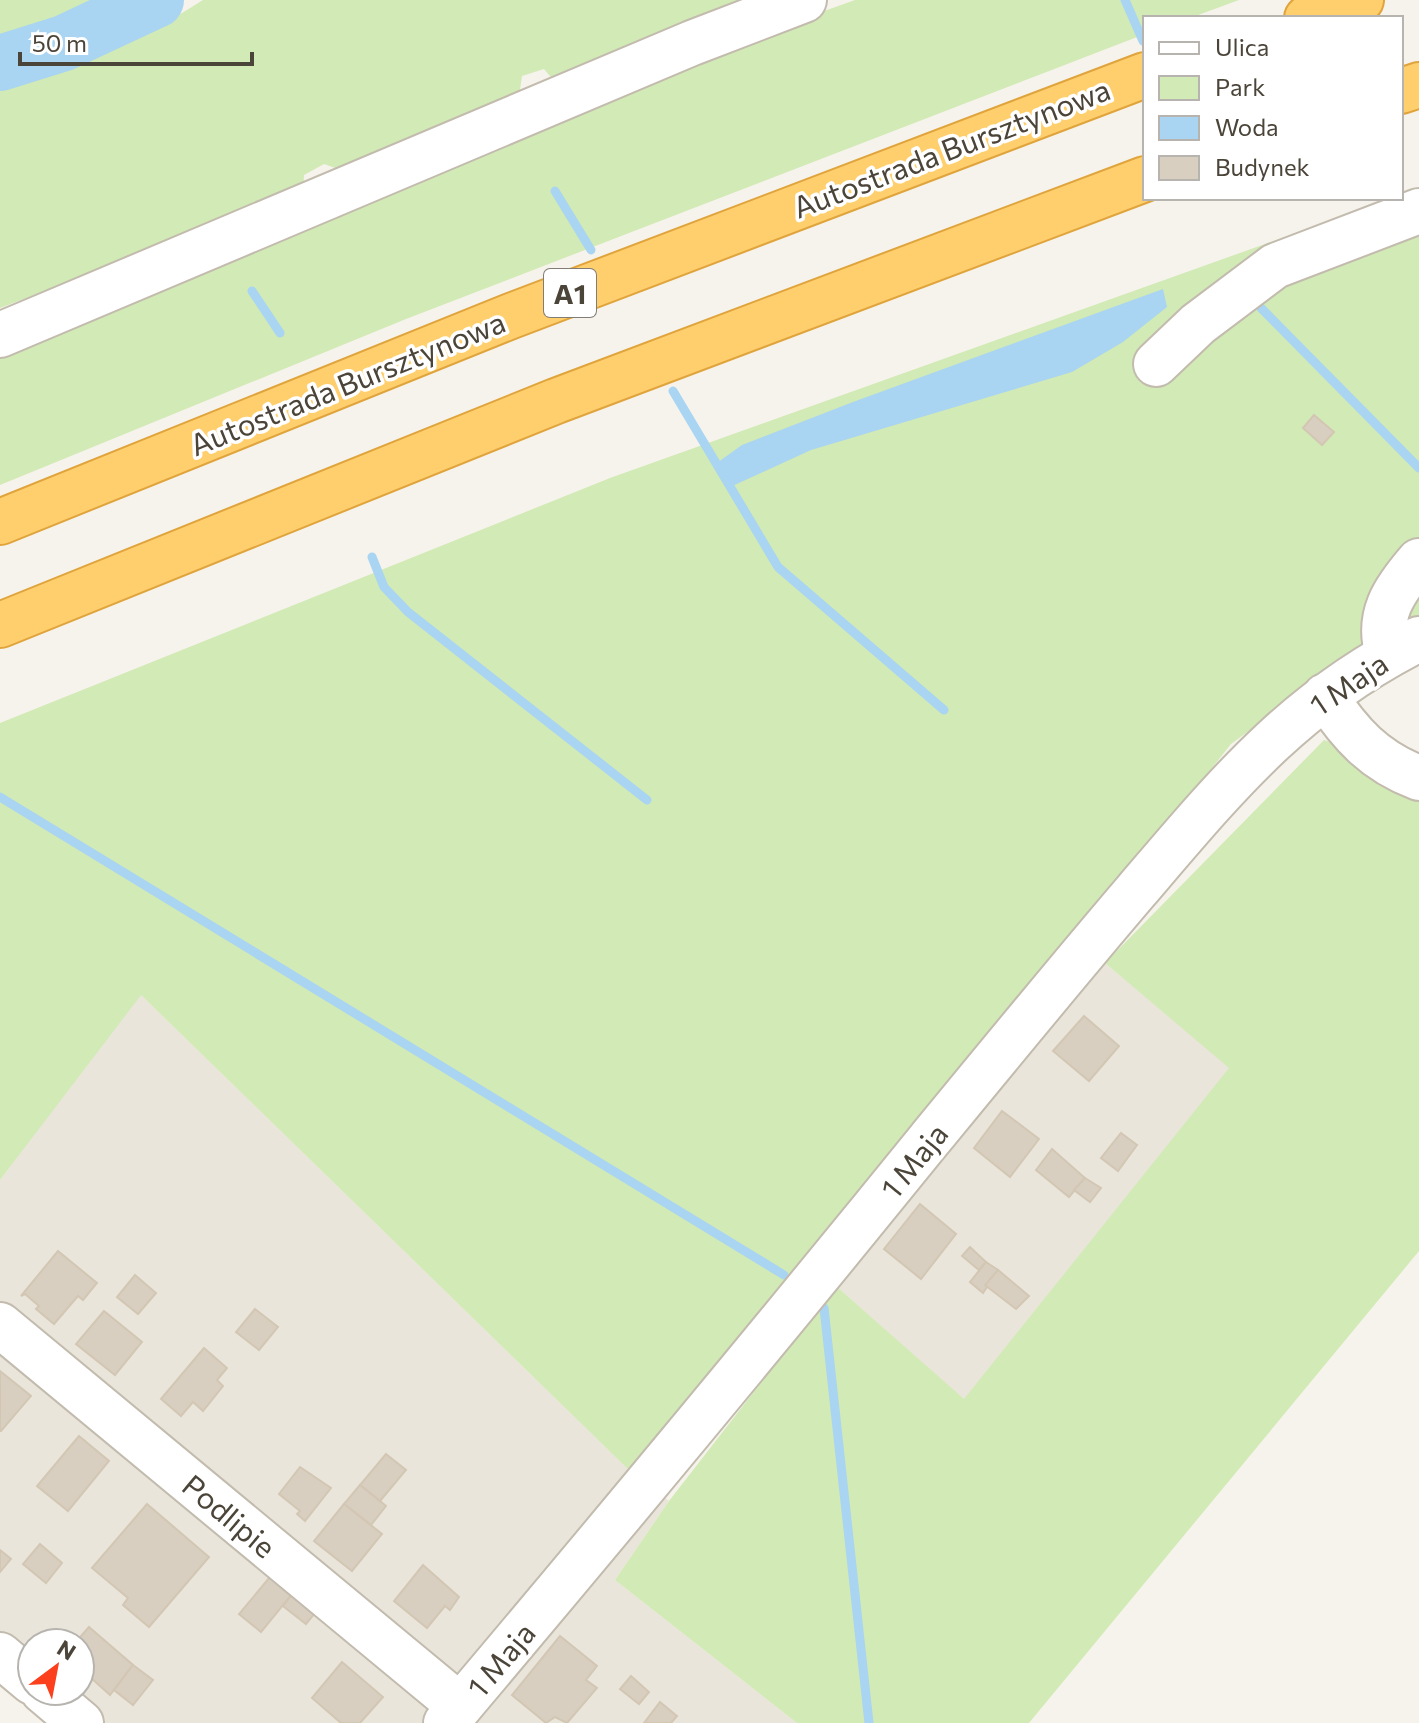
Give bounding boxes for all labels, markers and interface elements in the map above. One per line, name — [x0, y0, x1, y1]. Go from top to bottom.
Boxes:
scale bar — [20, 16, 252, 66]
legend — [1143, 16, 1403, 200]
text: 50 m — [32, 28, 87, 57]
text: Ulica — [1215, 32, 1269, 61]
street label: Autostrada Bursztynowa — [787, 69, 1115, 225]
text: Park — [1215, 72, 1265, 101]
text: Woda — [1215, 112, 1279, 141]
text: Budynek — [1215, 152, 1310, 181]
road number: A1 — [544, 269, 596, 317]
street label: Autostrada Bursztynowa — [184, 302, 510, 462]
street label: 1 Maja — [1302, 644, 1394, 722]
street label: 1 Maja — [872, 1115, 954, 1205]
street label: Podlipie — [176, 1465, 284, 1565]
street label: 1 Maja — [458, 1614, 542, 1704]
north arrow — [16, 1627, 96, 1707]
text: N — [53, 1634, 81, 1665]

